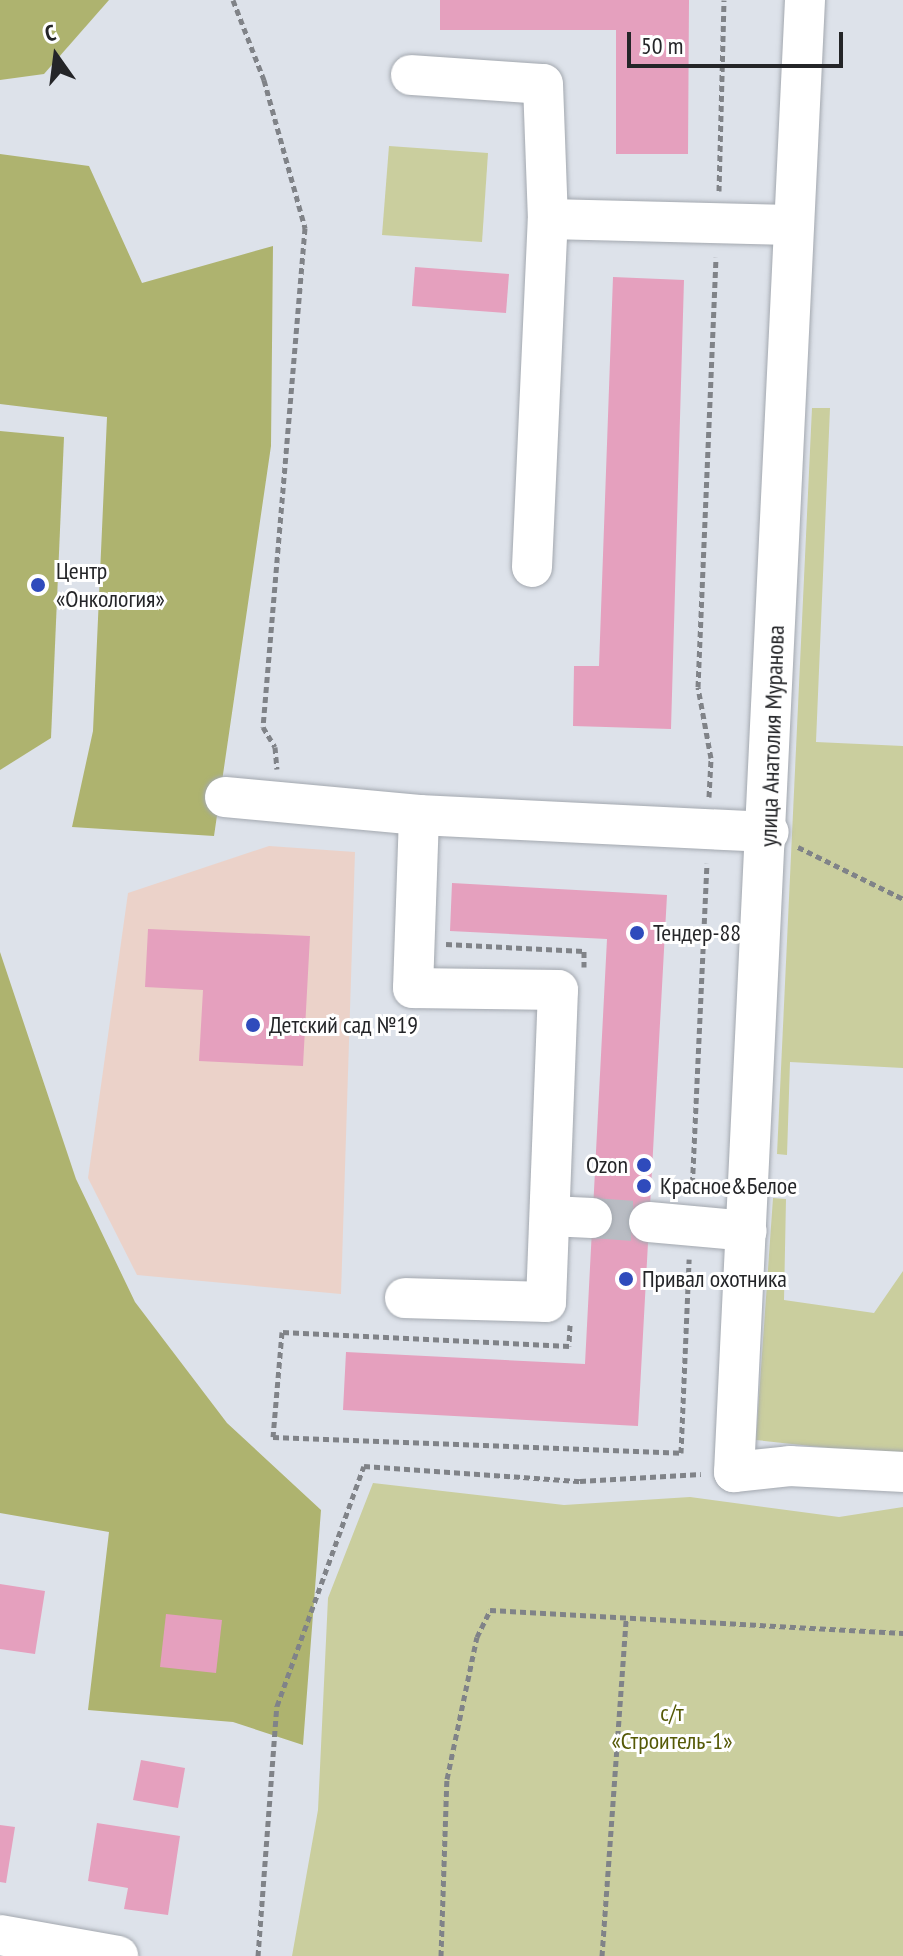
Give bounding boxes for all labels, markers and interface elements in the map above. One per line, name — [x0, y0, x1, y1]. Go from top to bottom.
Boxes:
north arrow — [16, 16, 96, 96]
scale bar — [631, 16, 847, 66]
text: С — [42, 18, 58, 48]
text: 50 m — [641, 30, 683, 61]
place label: Центр «Онкология» — [56, 557, 165, 613]
marker: Центр «Онкология» — [27, 574, 49, 596]
street label: улица Анатолия Муранова — [754, 624, 790, 848]
place label: Тендер-88 — [653, 919, 741, 947]
marker: Тендер-88 — [628, 924, 646, 942]
place label: Детский сад №19 — [269, 1011, 418, 1039]
marker: Детский сад №19 — [244, 1016, 262, 1034]
place label: Ozon — [586, 1151, 628, 1179]
marker: Ozon — [635, 1156, 653, 1174]
place label: Красное&Белое — [660, 1172, 797, 1200]
marker: Красное&Белое — [635, 1177, 653, 1195]
place label: Привал охотника — [642, 1265, 787, 1293]
marker: Привал охотника — [617, 1270, 635, 1288]
park label: с/т «Строитель-1» — [612, 1699, 732, 1755]

